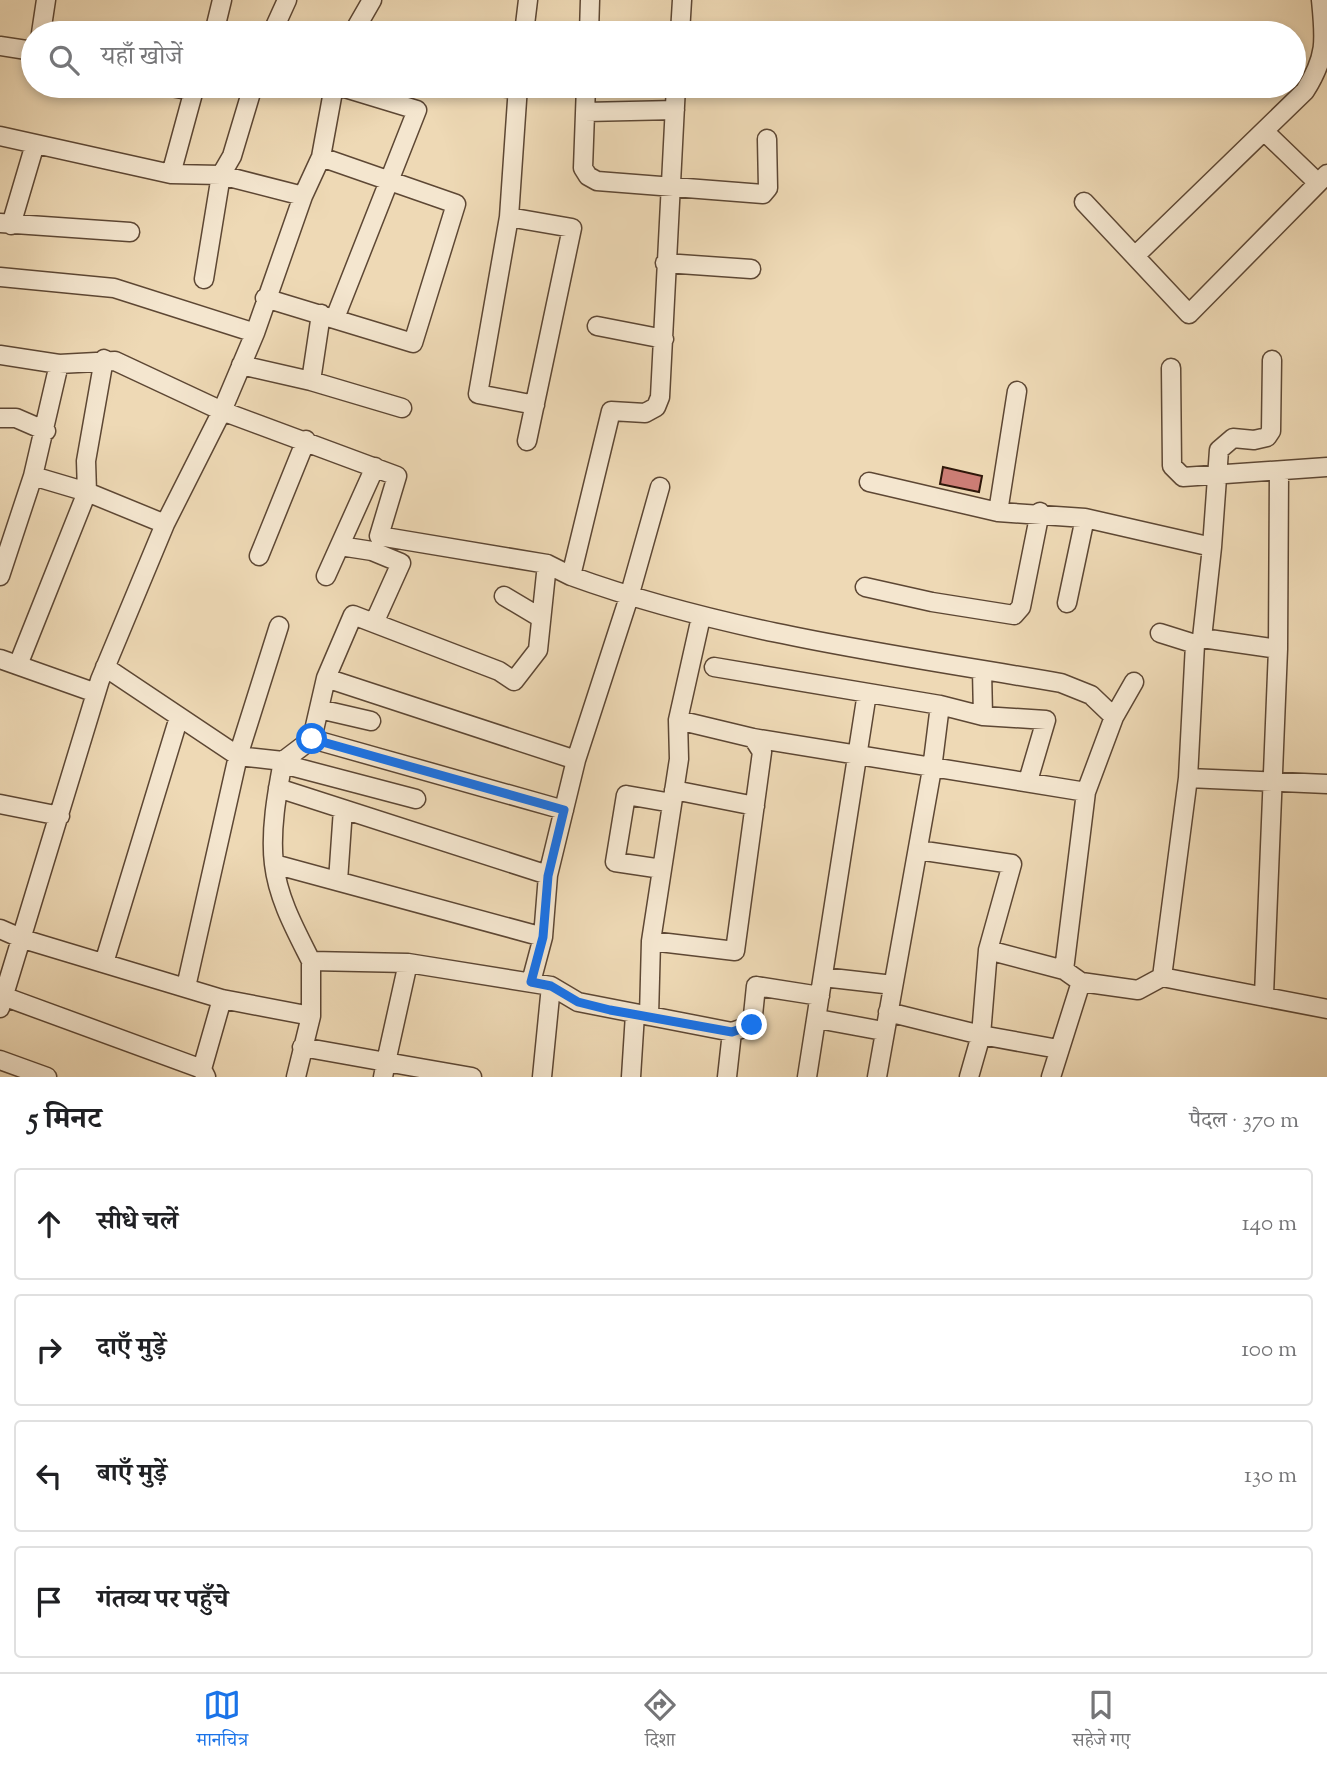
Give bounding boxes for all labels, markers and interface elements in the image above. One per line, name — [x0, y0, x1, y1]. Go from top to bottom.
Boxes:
search box — [21, 21, 1306, 98]
text: यहाँ खोजें — [101, 39, 183, 76]
icon: search — [45, 41, 83, 79]
route start — [296, 723, 327, 754]
route end — [736, 1009, 767, 1040]
text: 5 मिनट — [28, 1099, 102, 1142]
text: पैदल · 370 m — [1189, 1105, 1299, 1138]
text: सीधे चलें — [97, 1204, 178, 1241]
icon: ahead — [30, 1205, 68, 1243]
text: 140 m — [1242, 1208, 1297, 1241]
text: दाएँ मुड़ें — [97, 1330, 166, 1367]
icon: right — [30, 1331, 68, 1369]
text: 100 m — [1241, 1334, 1297, 1367]
text: बाएँ मुड़ें — [97, 1456, 167, 1493]
icon: left — [30, 1457, 68, 1495]
text: 130 m — [1244, 1460, 1297, 1493]
text: गंतव्य पर पहुँचे — [97, 1582, 228, 1619]
icon: arrive — [30, 1583, 68, 1621]
tab: मानचित्र — [197, 1686, 248, 1758]
tab: दिशा — [641, 1686, 679, 1758]
tab: सहेजे गए — [1072, 1686, 1130, 1758]

